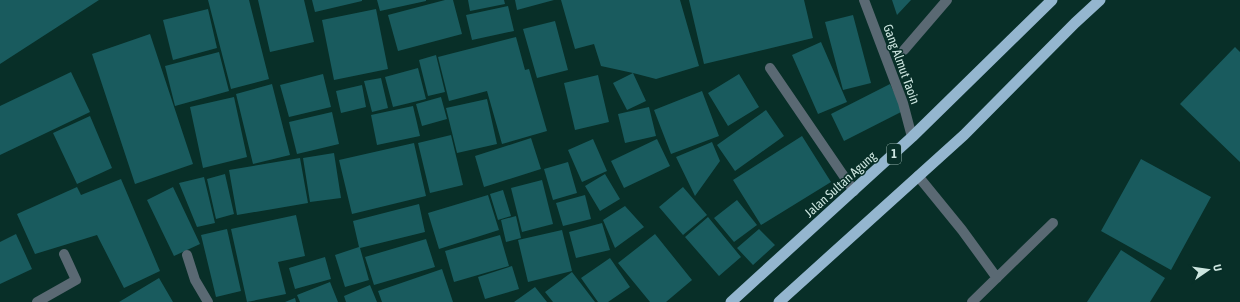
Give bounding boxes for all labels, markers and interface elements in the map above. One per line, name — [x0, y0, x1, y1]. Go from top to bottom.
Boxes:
street label: Gang Almut Taoin — [880, 22, 923, 106]
road number: 1 — [887, 144, 901, 164]
street label: Jalan Sultan Agung — [802, 148, 879, 220]
north arrow — [1188, 250, 1228, 290]
text: U — [1211, 263, 1224, 272]

